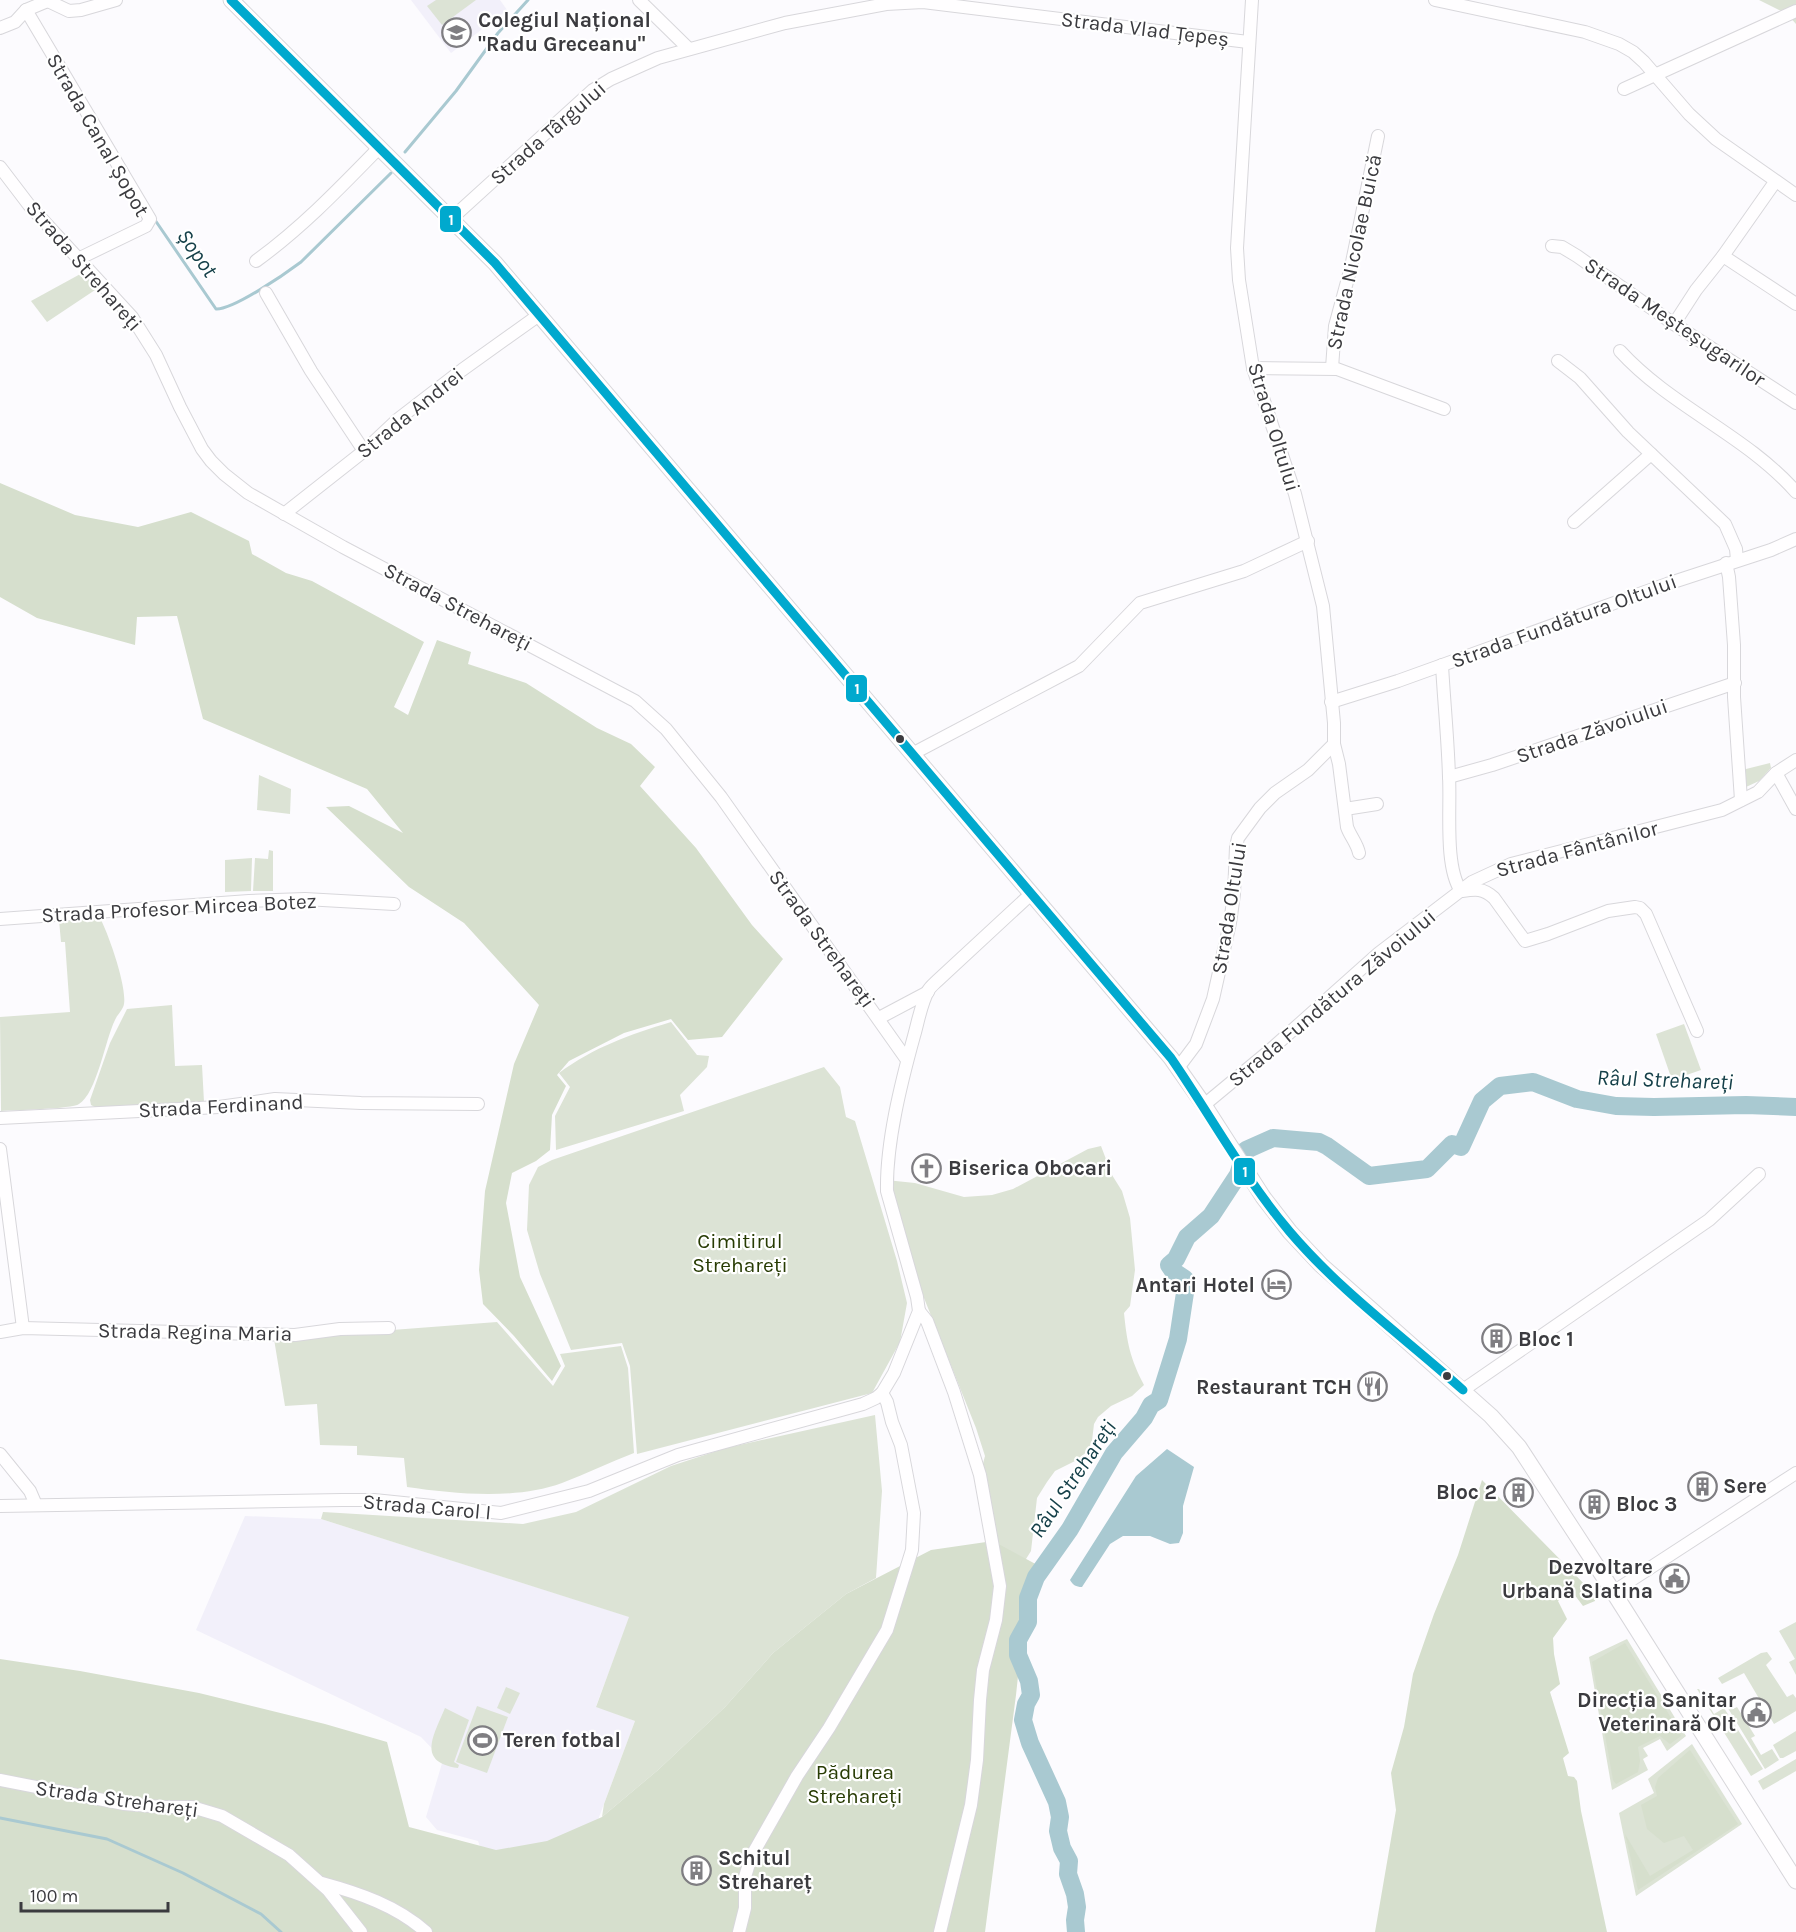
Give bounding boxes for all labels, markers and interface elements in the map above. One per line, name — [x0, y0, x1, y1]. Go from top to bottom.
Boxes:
street label: Strada Vlad Țepeș — [1060, 7, 1230, 51]
place label: Colegiul Național "Radu Greceanu" — [478, 8, 651, 56]
school or university icon: Colegiul Național "Radu Greceanu" — [441, 16, 473, 48]
street label: Strada Canal Șopot — [42, 49, 154, 221]
street label: Strada Târgului — [485, 76, 611, 190]
street label: Strada Nicolae Buică — [1322, 152, 1386, 352]
street label: Strada Strehareți — [21, 196, 147, 336]
line badge: 1 — [439, 205, 462, 233]
text: 1 — [448, 210, 454, 229]
water label: Șopot — [171, 224, 223, 283]
street label: Strada Meșteșugarilor — [1580, 253, 1770, 392]
street label: Strada Oltului — [1243, 360, 1305, 494]
street label: Strada Andrei — [352, 363, 468, 463]
street label: Strada Strehareți — [380, 558, 536, 656]
street label: Strada Fundătura Oltului — [1448, 569, 1680, 673]
line badge: 1 — [845, 674, 868, 703]
text: 1 — [854, 679, 860, 698]
street label: Strada Zăvoiului — [1513, 694, 1671, 768]
unlabelled marker — [894, 733, 906, 745]
street label: Strada Fântânilor — [1493, 816, 1661, 882]
street label: Strada Oltului — [1207, 840, 1251, 976]
street label: Strada Strehareți — [764, 865, 880, 1013]
street label: Strada Profesor Mircea Botez — [41, 889, 317, 927]
street label: Strada Fundătura Zăvoiului — [1223, 904, 1441, 1092]
water label: Râul Strehareți — [1596, 1065, 1734, 1095]
street label: Strada Ferdinand — [138, 1090, 304, 1122]
church icon: Biserica Obocari — [911, 1152, 943, 1184]
place label: Biserica Obocari — [948, 1156, 1112, 1180]
line badge: 1 — [1233, 1157, 1256, 1186]
text: 1 — [1242, 1162, 1248, 1181]
park label: Cimitirul Strehareți — [692, 1229, 788, 1277]
hotel icon: Antari Hotel — [1260, 1269, 1292, 1301]
place label: Antari Hotel — [1135, 1273, 1255, 1297]
street label: Strada Regina Maria — [98, 1318, 292, 1346]
building icon: Bloc 1 — [1481, 1323, 1513, 1355]
place label: Bloc 1 — [1518, 1327, 1574, 1351]
unlabelled marker — [1441, 1370, 1453, 1382]
restaurant icon: Restaurant TCH — [1357, 1371, 1389, 1403]
place label: Restaurant TCH — [1196, 1375, 1352, 1399]
water label: Râul Strehareți — [1024, 1415, 1122, 1543]
building icon: Sere — [1686, 1470, 1718, 1502]
place label: Sere — [1723, 1474, 1767, 1498]
building icon: Bloc 2 — [1502, 1476, 1534, 1508]
place label: Bloc 2 — [1436, 1480, 1497, 1504]
building icon: Bloc 3 — [1579, 1488, 1611, 1520]
street label: Strada Carol I — [362, 1489, 492, 1525]
place label: Bloc 3 — [1616, 1492, 1677, 1516]
place label: Dezvoltare Urbană Slatina — [1502, 1555, 1653, 1603]
public building icon: Dezvoltare Urbană Slatina — [1658, 1563, 1690, 1595]
place label: Direcția Sanitar Veterinară Olt — [1577, 1688, 1737, 1736]
public building icon: Direcția Sanitar Veterinară Olt — [1741, 1696, 1773, 1728]
sports icon: Teren fotbal — [466, 1724, 498, 1756]
place label: Teren fotbal — [503, 1728, 621, 1752]
park label: Pădurea Strehareți — [807, 1760, 903, 1808]
street label: Strada Strehareți — [34, 1776, 200, 1822]
place label: Schitul Strehareț — [718, 1846, 812, 1894]
building icon: Schitul Strehareț — [681, 1854, 713, 1886]
scale bar — [21, 1875, 168, 1913]
text: 100 m — [30, 1885, 78, 1907]

